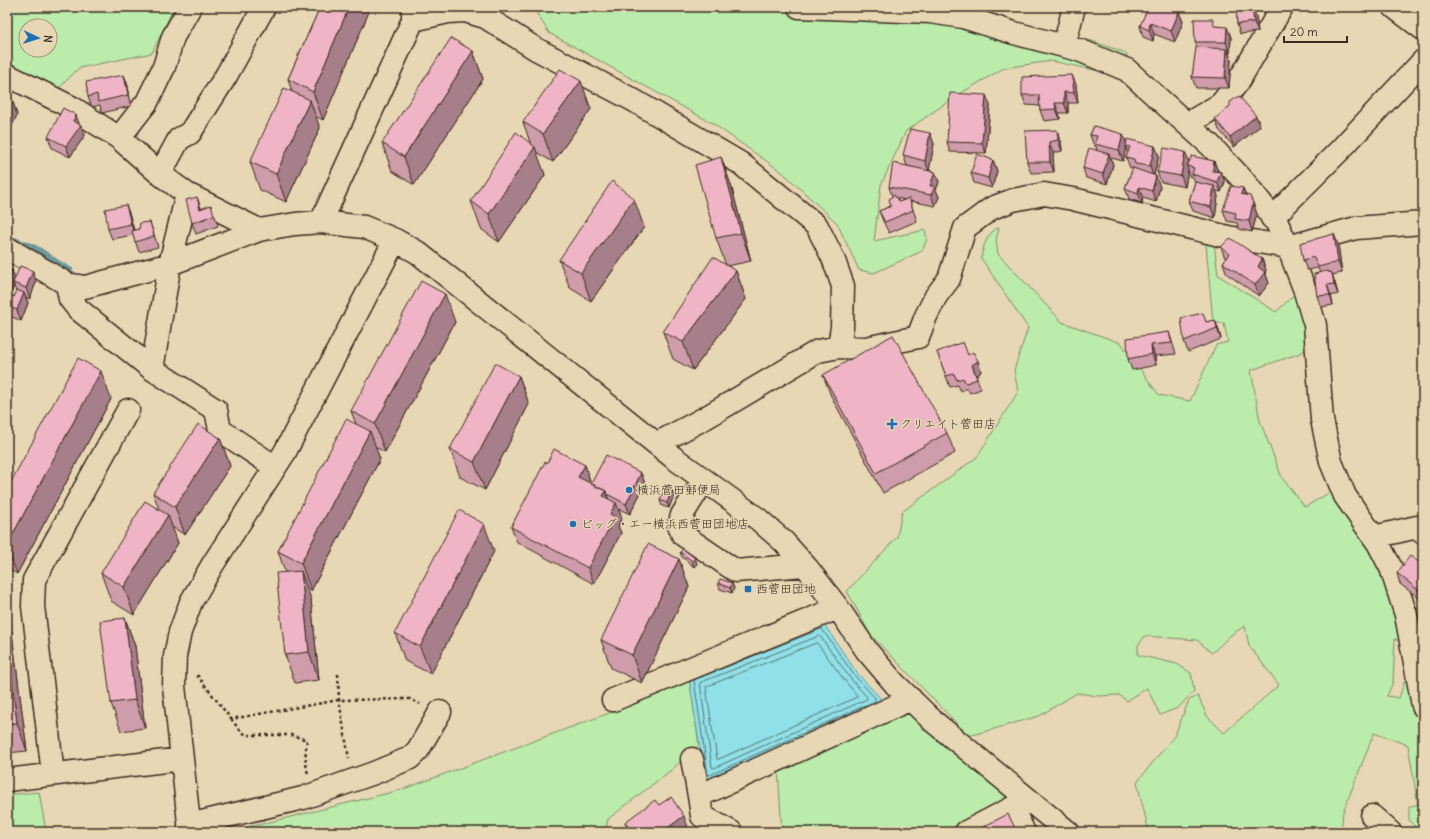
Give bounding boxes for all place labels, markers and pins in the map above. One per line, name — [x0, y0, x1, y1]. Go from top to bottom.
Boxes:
place label: クリエイト菅田店 — [900, 416, 996, 431]
marker: クリエイト菅田店 — [887, 419, 897, 429]
place label: 横浜菅田郵便局 — [637, 482, 721, 497]
marker: 横浜菅田郵便局 — [624, 485, 634, 495]
place label: ビッグ・エー横浜西菅田団地店 — [581, 516, 749, 531]
marker: ビッグ・エー横浜西菅田団地店 — [568, 519, 578, 529]
place label: 西菅田団地 — [756, 581, 816, 596]
marker: 西菅田団地 — [743, 584, 753, 594]

